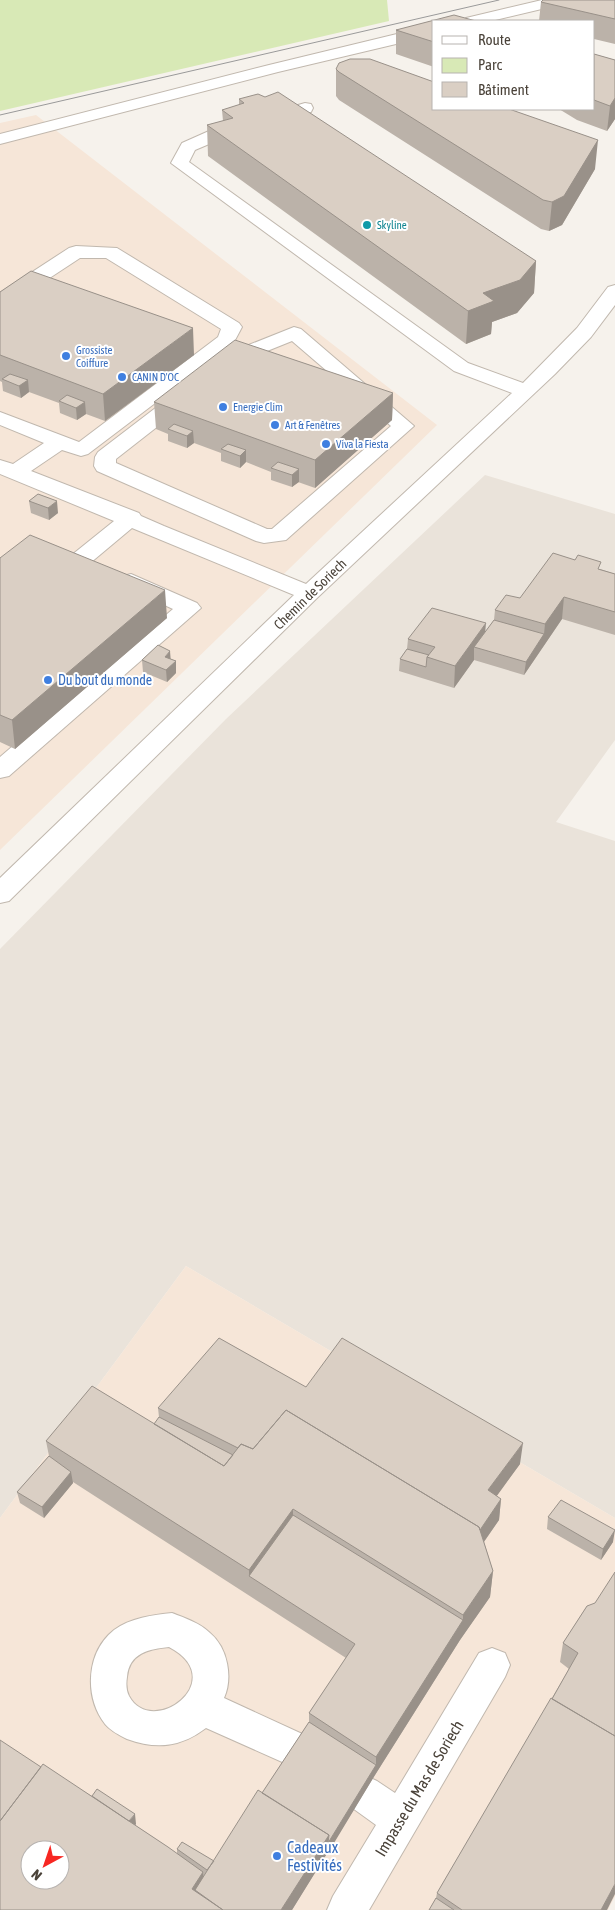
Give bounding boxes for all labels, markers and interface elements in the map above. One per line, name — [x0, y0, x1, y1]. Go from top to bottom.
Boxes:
legend — [432, 20, 595, 110]
text: Route — [478, 31, 511, 48]
text: Parc — [478, 56, 502, 73]
text: Bâtiment — [478, 81, 529, 98]
marker: Skyline — [361, 219, 373, 231]
place label: Skyline — [377, 219, 407, 231]
place label: Grossiste Coiffure — [76, 344, 112, 369]
marker: Grossiste Coiffure — [60, 350, 72, 362]
marker: CANIN D'OC — [116, 371, 128, 383]
place label: CANIN D'OC — [132, 371, 179, 383]
marker: Energie Clim — [217, 401, 229, 413]
place label: Energie Clim — [233, 401, 283, 413]
marker: Art & Fenêtres — [269, 419, 281, 431]
place label: Art & Fenêtres — [285, 419, 340, 431]
marker: Viva la Fiesta — [320, 438, 332, 450]
place label: Viva la Fiesta — [336, 438, 389, 450]
street label: Chemin de Soriech — [270, 555, 350, 633]
place label: Du bout du monde — [58, 672, 152, 688]
marker: Du bout du monde — [42, 674, 54, 686]
street label: Impasse du Mas de Soriech — [371, 1717, 468, 1860]
place label: Cadeaux Festivités — [287, 1838, 342, 1874]
north arrow — [20, 1840, 70, 1890]
marker: Cadeaux Festivités — [271, 1850, 283, 1862]
text: N — [28, 1866, 45, 1884]

